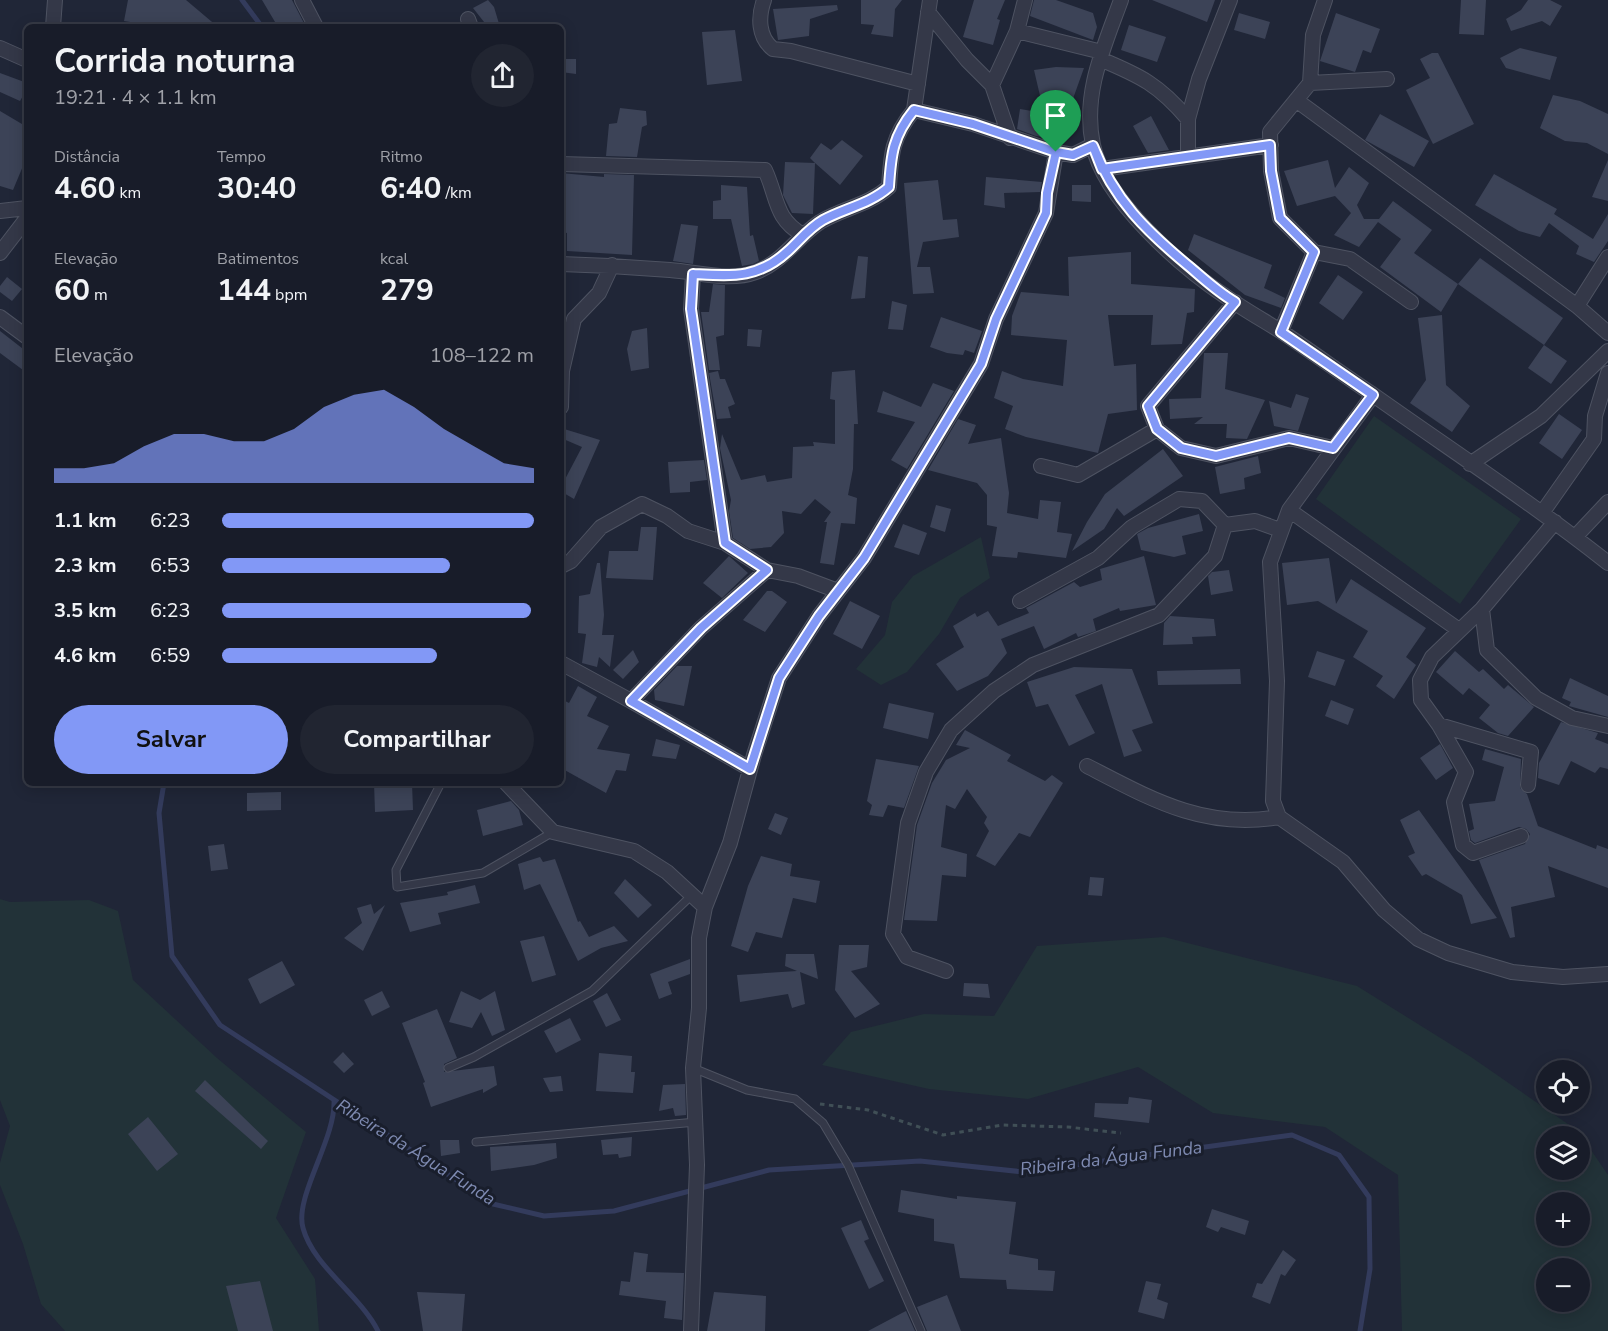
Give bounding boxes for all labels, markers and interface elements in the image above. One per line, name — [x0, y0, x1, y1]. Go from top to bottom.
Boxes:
text: Corrida noturna — [54, 39, 296, 84]
button: share — [471, 44, 534, 107]
text: 19:21 · 4 × 1.1 km — [54, 84, 217, 111]
pin — [1030, 90, 1081, 152]
icon: arrive — [1039, 99, 1072, 132]
text: Distância — [54, 146, 120, 168]
text: Tempo — [217, 146, 266, 168]
text: Ritmo — [380, 146, 423, 168]
text: 4.60 — [54, 168, 115, 209]
text: 30:40 — [217, 168, 296, 209]
text: 6:40 — [380, 168, 441, 209]
text: km — [115, 182, 141, 204]
text: /km — [441, 182, 472, 204]
text: Elevação — [54, 248, 118, 270]
text: Batimentos — [217, 248, 299, 270]
text: kcal — [380, 248, 408, 270]
text: 60 — [54, 270, 90, 311]
text: 144 — [217, 270, 271, 311]
text: 279 — [380, 270, 434, 311]
text: m — [90, 284, 108, 306]
text: bpm — [271, 284, 307, 306]
text: Elevação — [54, 342, 134, 369]
text: 108–122 m — [430, 342, 534, 369]
text: 1.1 km — [54, 507, 117, 534]
text: 6:23 — [150, 507, 191, 534]
text: 2.3 km — [54, 552, 117, 579]
text: 6:53 — [150, 552, 191, 579]
text: 3.5 km — [54, 597, 117, 624]
text: 6:23 — [150, 597, 191, 624]
text: 4.6 km — [54, 642, 117, 669]
text: 6:59 — [150, 642, 191, 669]
button: Salvar — [54, 705, 288, 774]
button: Compartilhar — [300, 705, 534, 774]
map controls — [1536, 1060, 1590, 1312]
button: locate — [1536, 1060, 1590, 1114]
water label: Ribeira da Água Funda — [332, 1093, 500, 1211]
button: layers — [1536, 1126, 1590, 1180]
water label: Ribeira da Água Funda — [1018, 1135, 1204, 1181]
button: + — [1536, 1192, 1590, 1246]
button: − — [1536, 1258, 1590, 1312]

